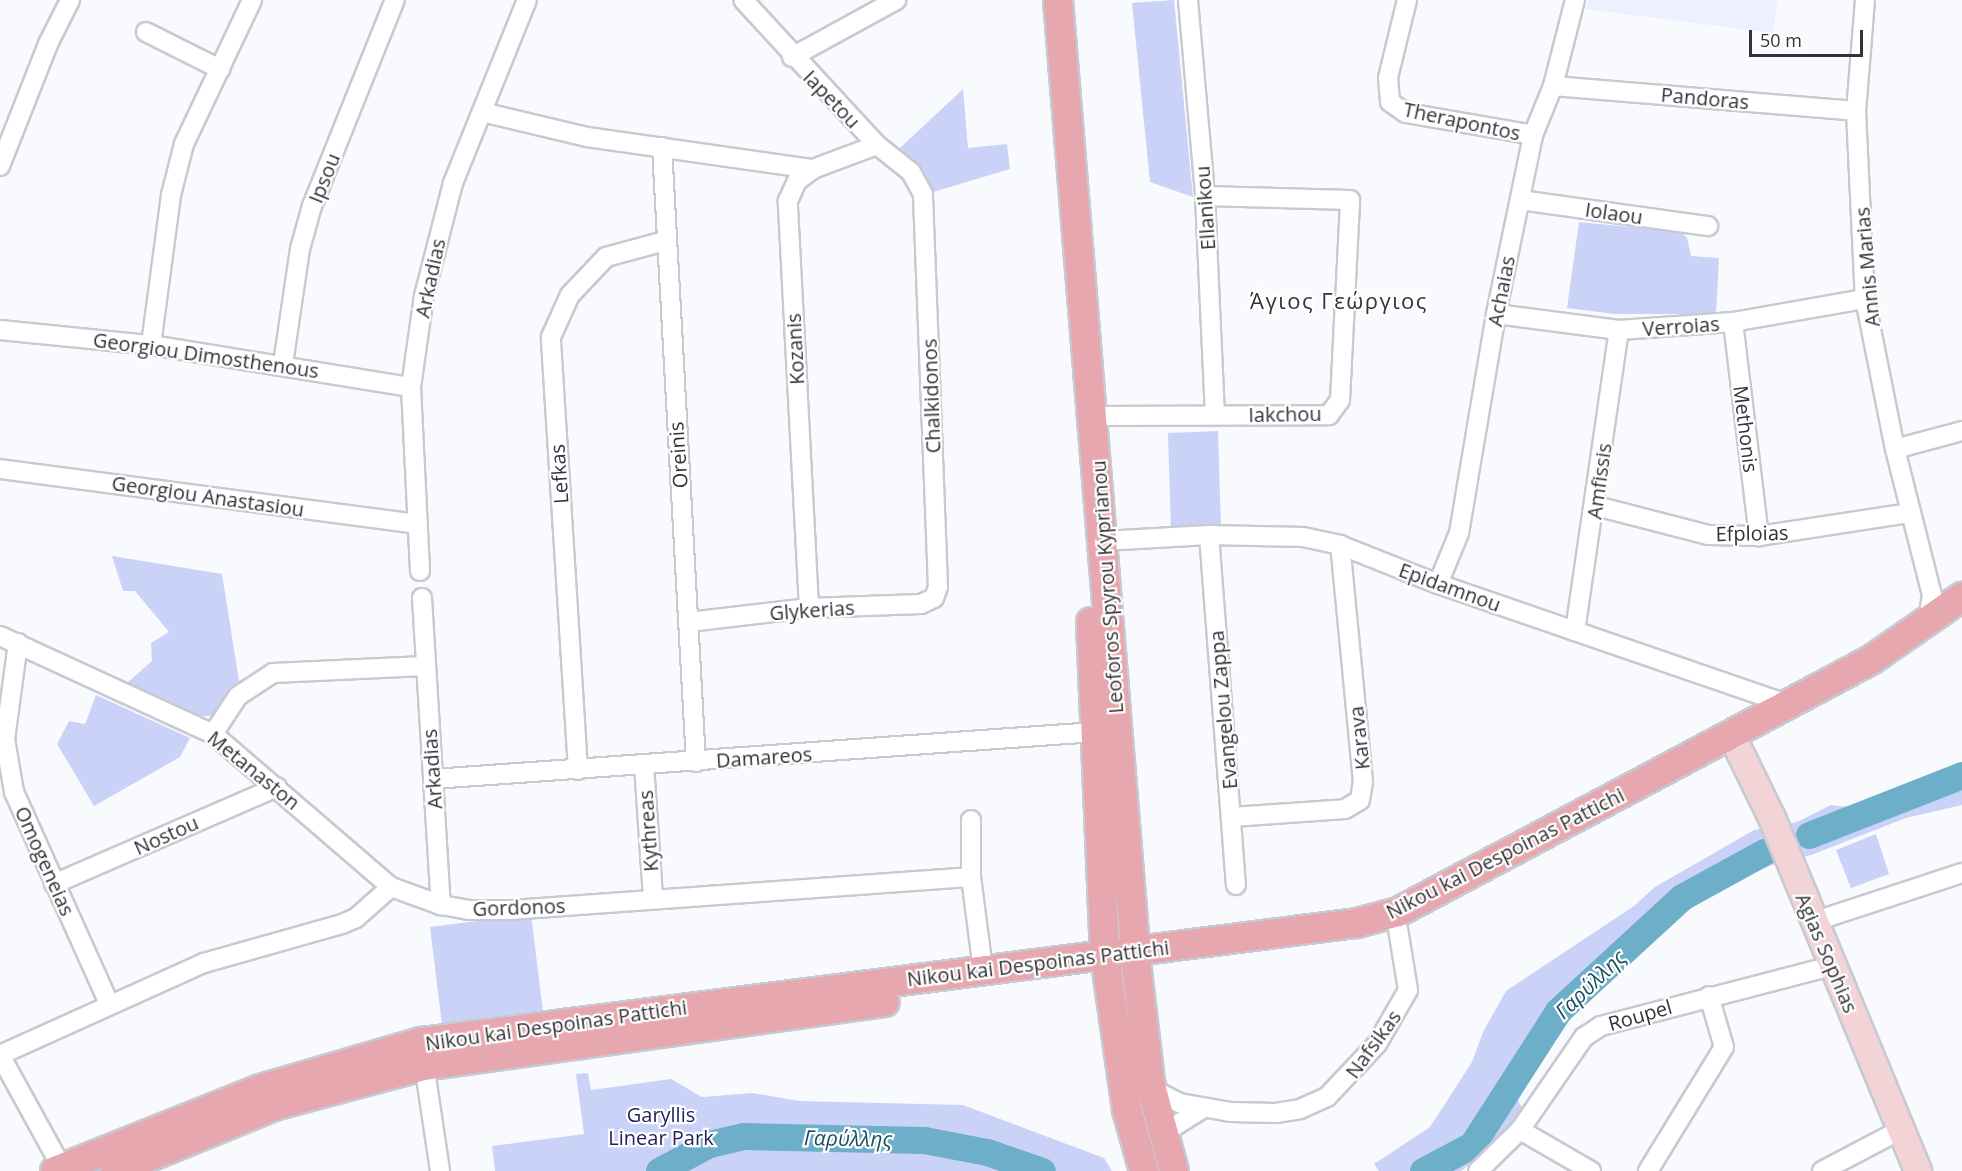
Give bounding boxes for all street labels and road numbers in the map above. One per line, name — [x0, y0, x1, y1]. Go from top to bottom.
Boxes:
street label: Iapetou — [799, 65, 865, 133]
street label: Pandoras — [1660, 82, 1750, 114]
street label: Therapontos — [1401, 97, 1523, 145]
street label: Ipsou — [303, 150, 345, 206]
street label: Ellanikou — [1190, 165, 1220, 251]
street label: Iolaou — [1584, 197, 1644, 229]
street label: Annis Marias — [1850, 206, 1884, 328]
street label: Arkadias — [410, 236, 450, 320]
street label: Achaias — [1482, 254, 1520, 328]
street label: Verroias — [1642, 311, 1720, 341]
street label: Kozanis — [781, 313, 809, 385]
street label: Georgiou Dimosthenous — [92, 327, 320, 383]
street label: Chalkidonos — [917, 338, 945, 454]
street label: Methonis — [1729, 384, 1763, 474]
street label: Iakchou — [1248, 401, 1322, 427]
street label: Oreinis — [664, 421, 692, 489]
street label: Amfissis — [1582, 441, 1616, 521]
street label: Lefkas — [545, 443, 573, 505]
street label: Leoforos Spyrou Kyprianou — [1086, 460, 1128, 714]
street label: Georgiou Anastasiou — [110, 471, 306, 521]
street label: Efploias — [1715, 520, 1789, 546]
street label: Epidamnou — [1396, 557, 1504, 617]
street label: Glykerias — [769, 595, 855, 625]
street label: Evangelou Zappa — [1204, 630, 1242, 790]
street label: Karava — [1344, 705, 1374, 771]
street label: Metanaston — [203, 725, 305, 815]
street label: Arkadias — [417, 728, 447, 810]
street label: Damareos — [715, 742, 813, 772]
street label: Nikou kai Despoinas Pattichi — [1382, 782, 1628, 924]
street label: Kythreas — [633, 789, 663, 873]
street label: Omogeneias — [10, 803, 80, 919]
street label: Nostou — [130, 810, 202, 860]
street label: Agias Sophias — [1791, 890, 1863, 1016]
street label: Gordonos — [472, 893, 566, 921]
street label: Nikou kai Despoinas Pattichi — [906, 935, 1170, 991]
street label: Roupel — [1605, 994, 1675, 1036]
street label: Nikou kai Despoinas Pattichi — [424, 995, 688, 1055]
street label: Nafsikas — [1340, 1005, 1406, 1083]

